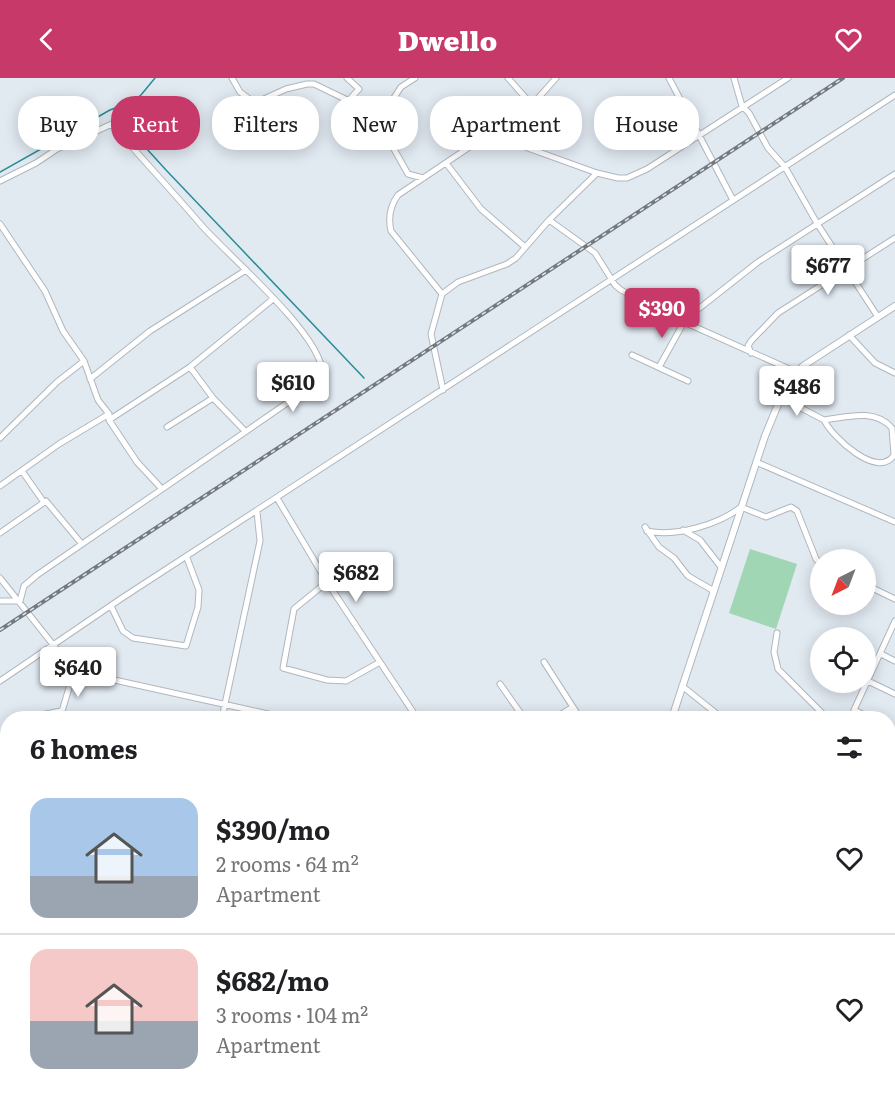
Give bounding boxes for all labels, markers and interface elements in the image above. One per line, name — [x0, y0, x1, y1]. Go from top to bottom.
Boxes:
text: Dwello — [398, 19, 497, 59]
icon: back — [30, 23, 63, 56]
icon: heart — [832, 23, 865, 56]
chip: Buy — [18, 96, 99, 150]
chip: Rent — [111, 96, 200, 150]
chip: Filters — [212, 96, 319, 150]
chip: New — [331, 96, 418, 150]
chip: Apartment — [430, 96, 582, 150]
chip: House — [594, 96, 699, 150]
pin: $677 — [792, 245, 864, 296]
text: $677 — [805, 249, 851, 279]
pin: $390 — [626, 288, 698, 339]
text: $390 — [639, 292, 685, 322]
pin: $610 — [257, 362, 329, 413]
text: $610 — [271, 366, 315, 396]
pin: $486 — [761, 366, 833, 417]
text: $486 — [773, 370, 821, 400]
north arrow — [810, 549, 876, 615]
map controls — [810, 549, 876, 693]
pin: $682 — [320, 552, 392, 603]
text: $682 — [333, 556, 379, 586]
button: locate — [810, 627, 876, 693]
pin: $640 — [42, 647, 114, 698]
text: $640 — [54, 651, 102, 681]
text: 6 homes — [30, 728, 137, 767]
icon: filters — [833, 731, 866, 764]
text: $390/mo — [216, 809, 330, 848]
icon: home — [78, 822, 150, 894]
icon: heart — [833, 842, 866, 875]
text: 2 rooms · 64 m² — [216, 848, 359, 878]
text: Apartment — [216, 878, 321, 908]
text: $682/mo — [216, 960, 329, 999]
icon: home — [78, 973, 150, 1045]
icon: heart — [833, 993, 866, 1026]
text: 3 rooms · 104 m² — [216, 999, 368, 1029]
text: Apartment — [216, 1029, 321, 1059]

